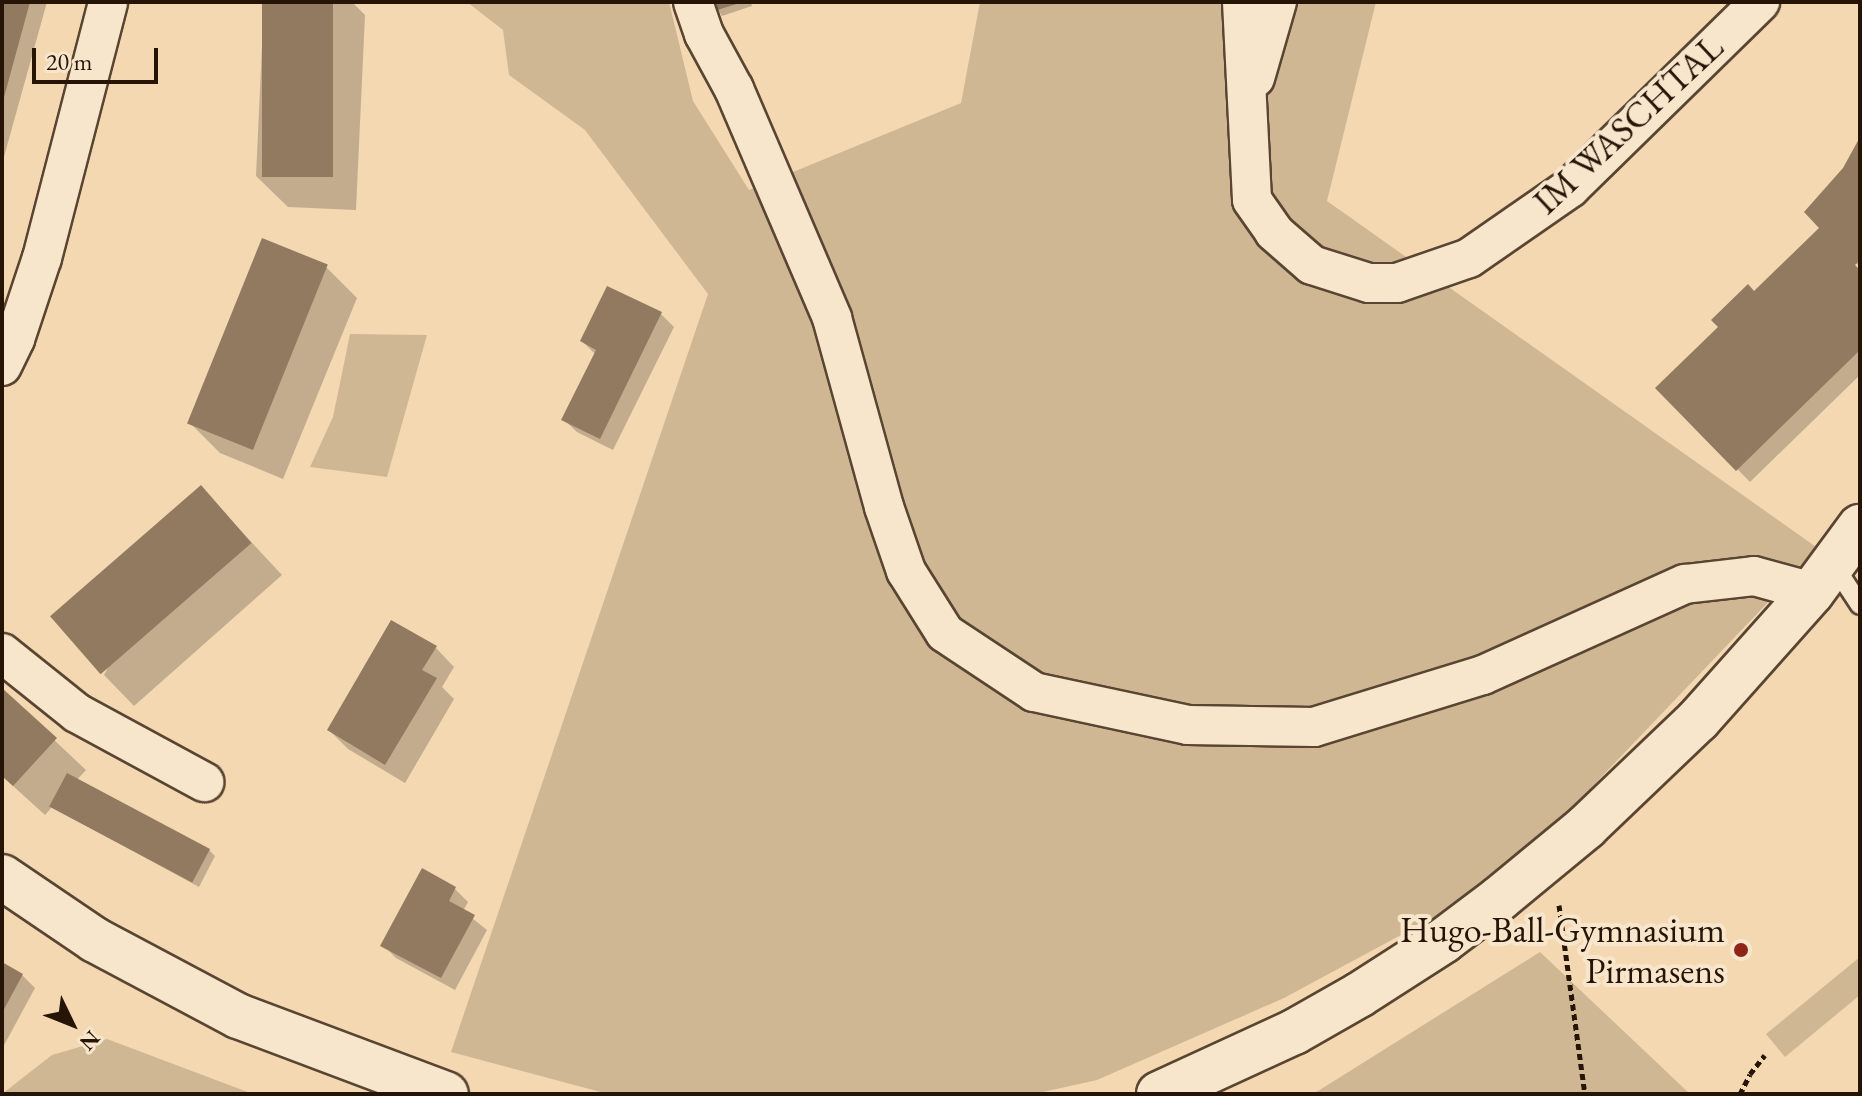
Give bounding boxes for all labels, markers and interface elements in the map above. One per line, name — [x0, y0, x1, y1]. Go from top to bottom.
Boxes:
street label: IM WASCHTAL — [1524, 25, 1732, 223]
scale bar — [36, 32, 162, 82]
text: 20 m — [46, 46, 93, 77]
place label: Hugo-Ball-Gymnasium Pirmasens — [1400, 907, 1725, 992]
marker: Hugo-Ball-Gymnasium Pirmasens — [1732, 941, 1750, 959]
north arrow — [32, 984, 112, 1064]
text: N — [73, 1024, 107, 1057]

